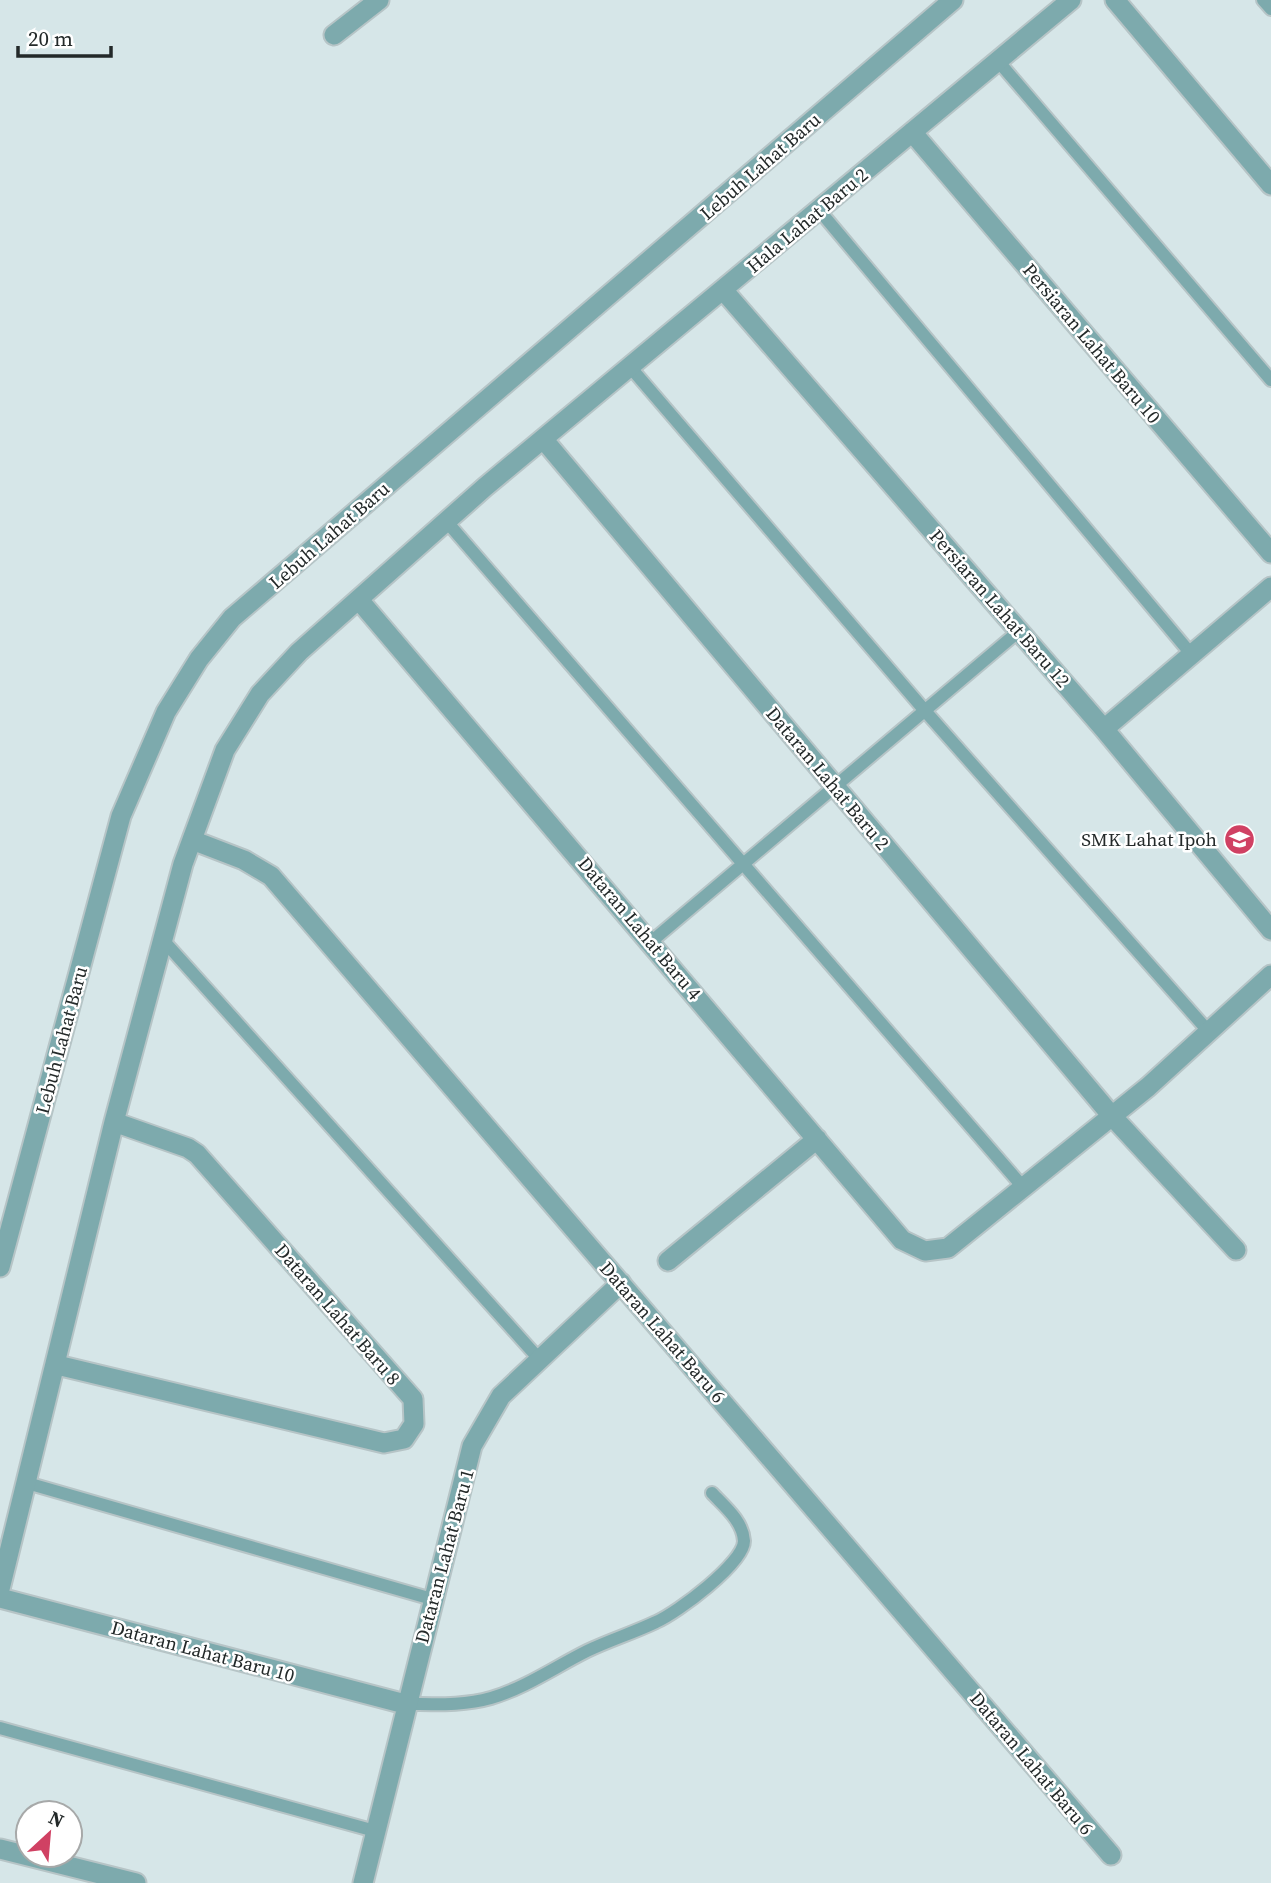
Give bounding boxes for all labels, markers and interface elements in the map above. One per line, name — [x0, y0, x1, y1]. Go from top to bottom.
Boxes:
scale bar — [18, 14, 110, 58]
text: 20 m — [28, 24, 73, 53]
street label: Lebuh Lahat Baru — [694, 106, 826, 226]
street label: Hala Lahat Baru 2 — [741, 161, 873, 279]
street label: Persiaran Lahat Baru 10 — [1017, 257, 1167, 429]
street label: Lebuh Lahat Baru — [263, 475, 395, 595]
street label: Persiaran Lahat Baru 12 — [924, 523, 1076, 693]
street label: Dataran Lahat Baru 2 — [760, 701, 896, 855]
school or university icon: SMK Lahat Ipoh — [1223, 822, 1257, 856]
place label: SMK Lahat Ipoh — [1081, 826, 1217, 852]
street label: Dataran Lahat Baru 4 — [572, 851, 708, 1005]
street label: Lebuh Lahat Baru — [29, 963, 93, 1117]
street label: Dataran Lahat Baru 8 — [269, 1238, 407, 1390]
street label: Dataran Lahat Baru 6 — [594, 1256, 732, 1408]
street label: Dataran Lahat Baru 1 — [408, 1466, 480, 1646]
street label: Dataran Lahat Baru 10 — [108, 1614, 298, 1688]
street label: Dataran Lahat Baru 6 — [964, 1686, 1100, 1840]
north arrow — [14, 1799, 84, 1869]
text: N — [45, 1804, 69, 1834]

